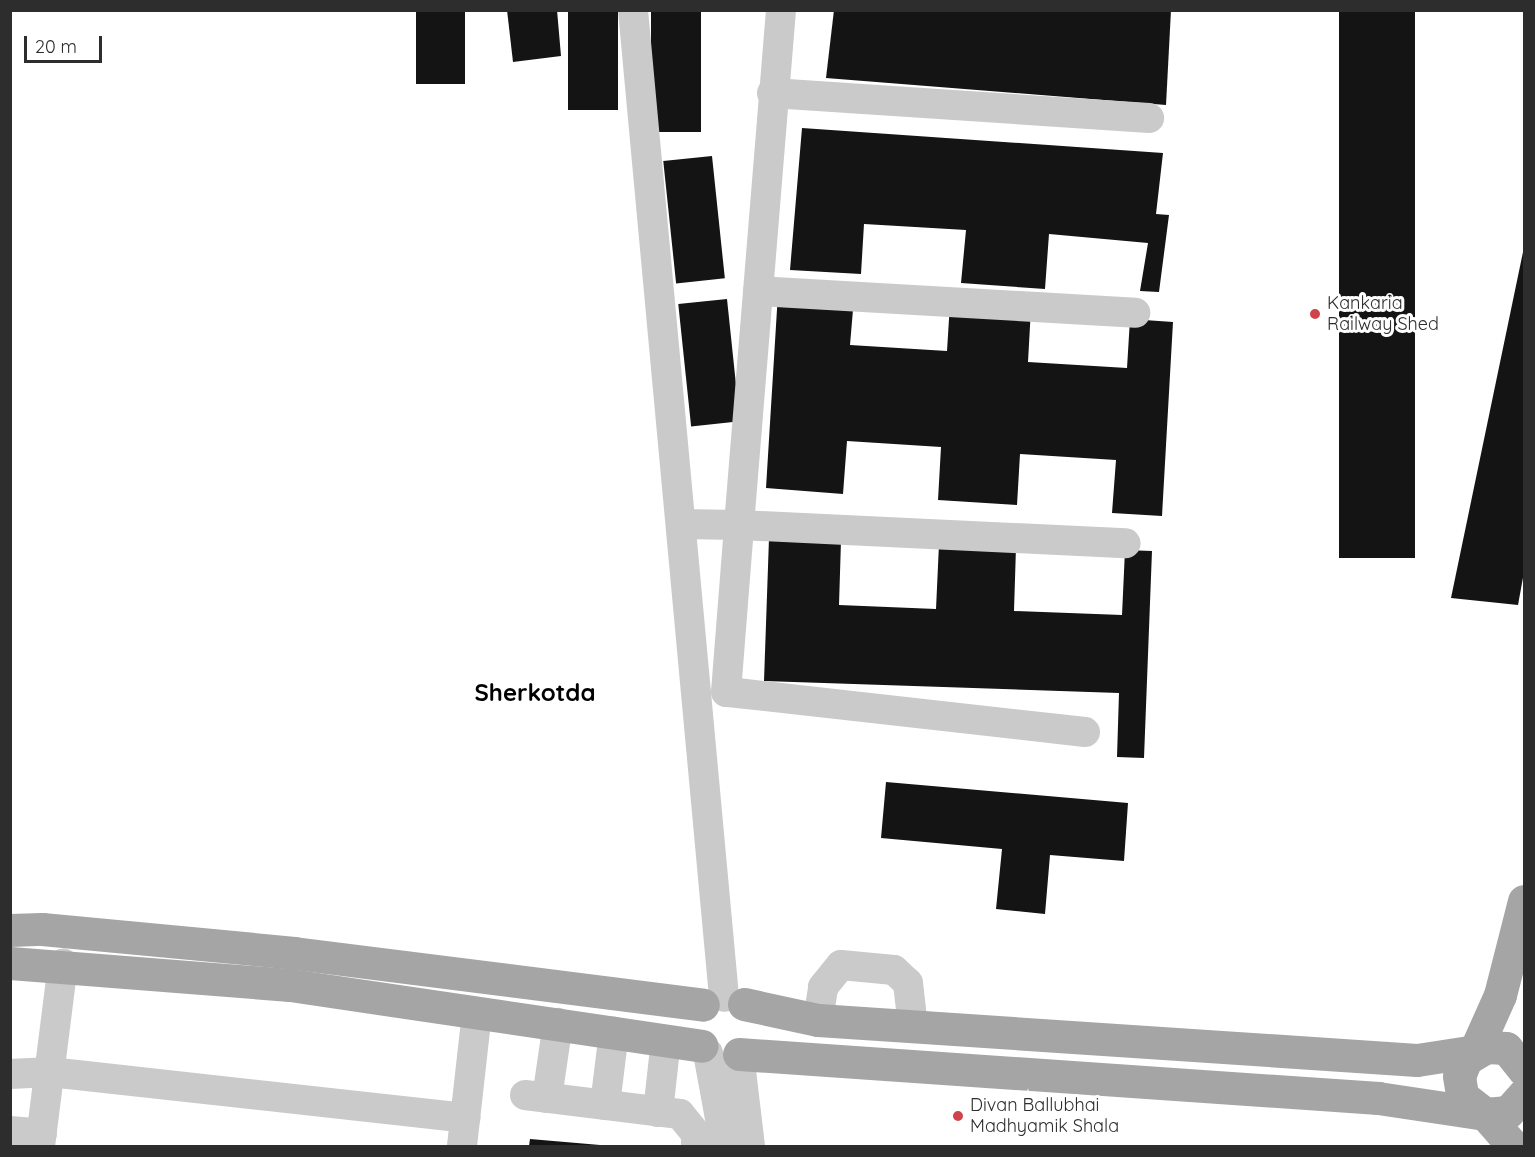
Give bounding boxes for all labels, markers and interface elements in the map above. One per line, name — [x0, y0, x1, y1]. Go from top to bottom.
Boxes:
scale bar — [27, 24, 105, 62]
text: 20 m — [35, 35, 77, 58]
place label: Kankaria Railway Shed — [1327, 293, 1439, 336]
marker: Kankaria Railway Shed — [1308, 307, 1322, 321]
district label: Sherkotda — [475, 679, 595, 707]
place label: Divan Ballubhai Madhyamik Shala — [970, 1095, 1119, 1138]
marker: Divan Ballubhai Madhyamik Shala — [951, 1109, 965, 1123]

